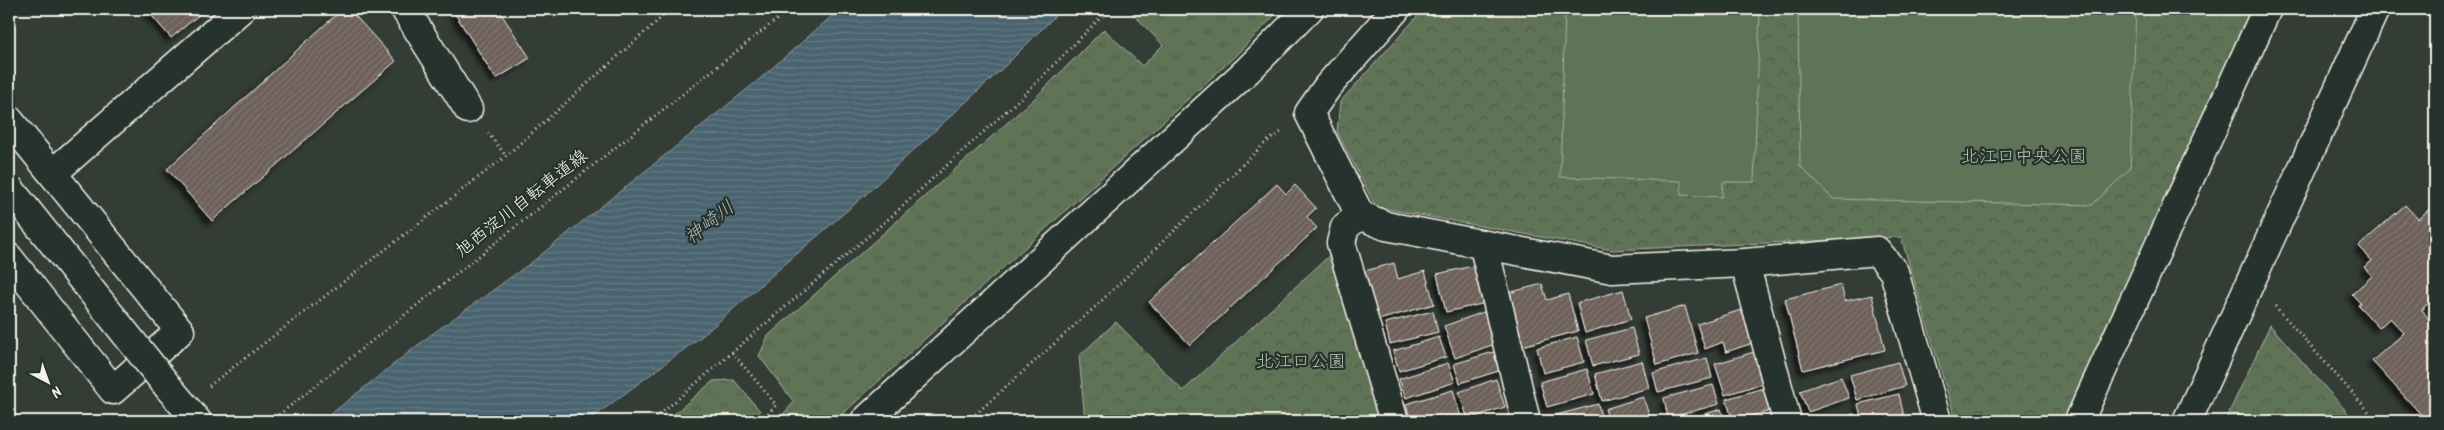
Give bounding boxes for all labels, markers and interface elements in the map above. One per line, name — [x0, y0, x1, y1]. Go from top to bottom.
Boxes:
street label: 旭西淀川自転車道線 — [449, 143, 595, 265]
park label: 北江口中央公園 — [1961, 143, 2087, 172]
water label: 神崎川 — [678, 194, 742, 252]
park label: 北江口公園 — [1256, 348, 1346, 377]
north arrow — [22, 358, 72, 408]
text: N — [45, 380, 66, 402]

